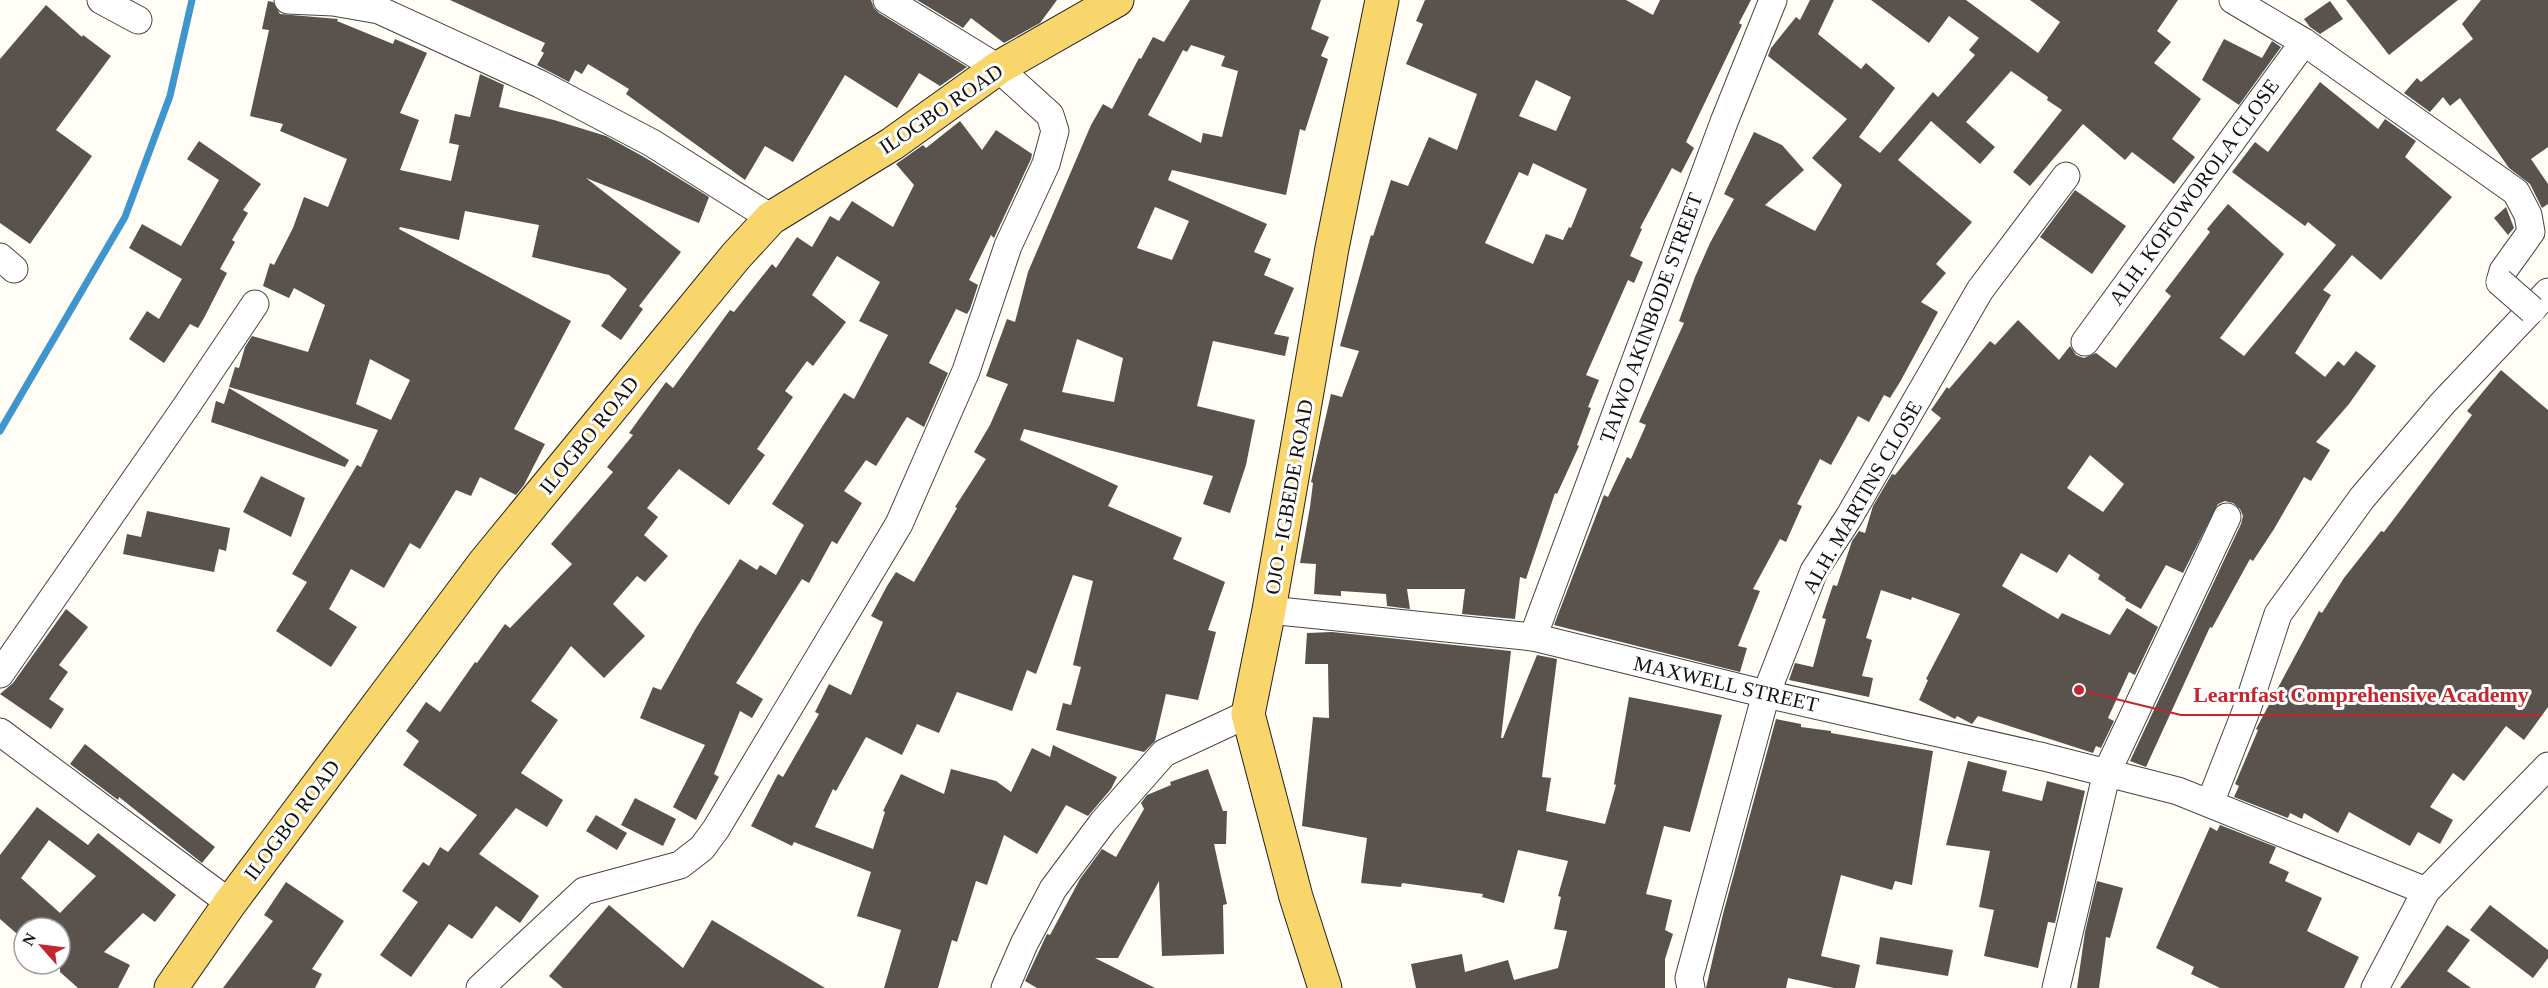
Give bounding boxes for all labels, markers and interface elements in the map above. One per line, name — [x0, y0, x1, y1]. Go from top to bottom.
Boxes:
street label: ILOGBO ROAD — [875, 59, 1007, 159]
street label: ALH. KOFOWOROLA CLOSE — [2104, 74, 2284, 310]
street label: TAIWO AKINBODE STREET — [1595, 190, 1708, 446]
street label: ILOGBO ROAD — [534, 371, 644, 499]
street label: ALH. MARTINS CLOSE — [1797, 396, 1927, 598]
street label: OJO - IGBEDE ROAD — [1260, 398, 1318, 596]
street label: MAXWELL STREET — [1631, 651, 1821, 717]
callout: Learnfast Comprehensive Academy — [2181, 675, 2541, 715]
text: Learnfast Comprehensive Academy — [2193, 682, 2529, 707]
street label: ILOGBO ROAD — [239, 755, 345, 885]
north arrow — [12, 916, 72, 976]
text: N — [19, 930, 40, 948]

